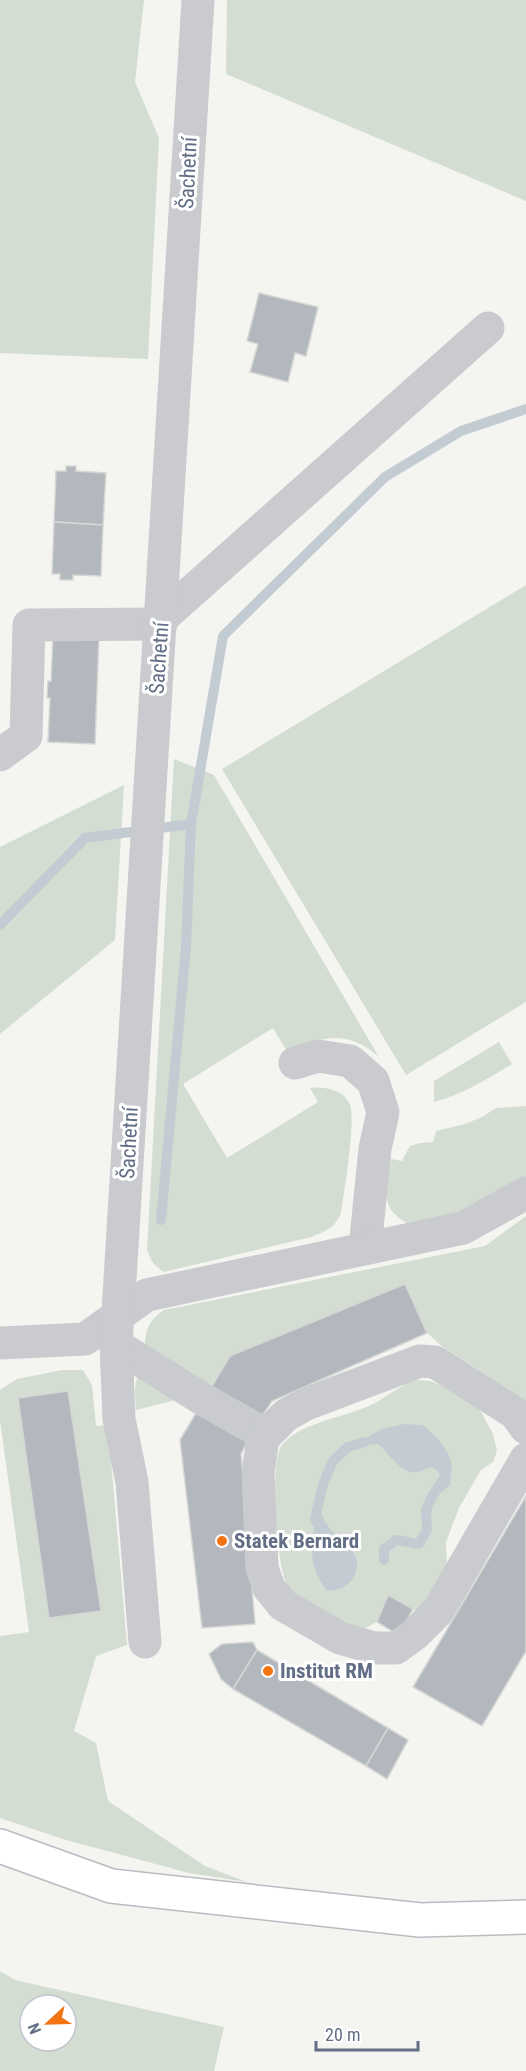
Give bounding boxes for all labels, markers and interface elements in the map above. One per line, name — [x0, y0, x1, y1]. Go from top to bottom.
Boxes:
street label: Šachetní — [174, 135, 202, 210]
street label: Šachetní — [145, 620, 174, 695]
street label: Šachetní — [115, 1105, 143, 1180]
place label: Statek Bernard — [234, 1529, 359, 1553]
marker: Statek Bernard — [215, 1534, 229, 1548]
place label: Institut RM — [280, 1659, 373, 1683]
marker: Institut RM — [261, 1664, 275, 1678]
north arrow — [18, 1993, 78, 2053]
scale bar — [316, 2014, 418, 2052]
text: N — [24, 2020, 45, 2037]
text: 20 m — [325, 2024, 360, 2045]

